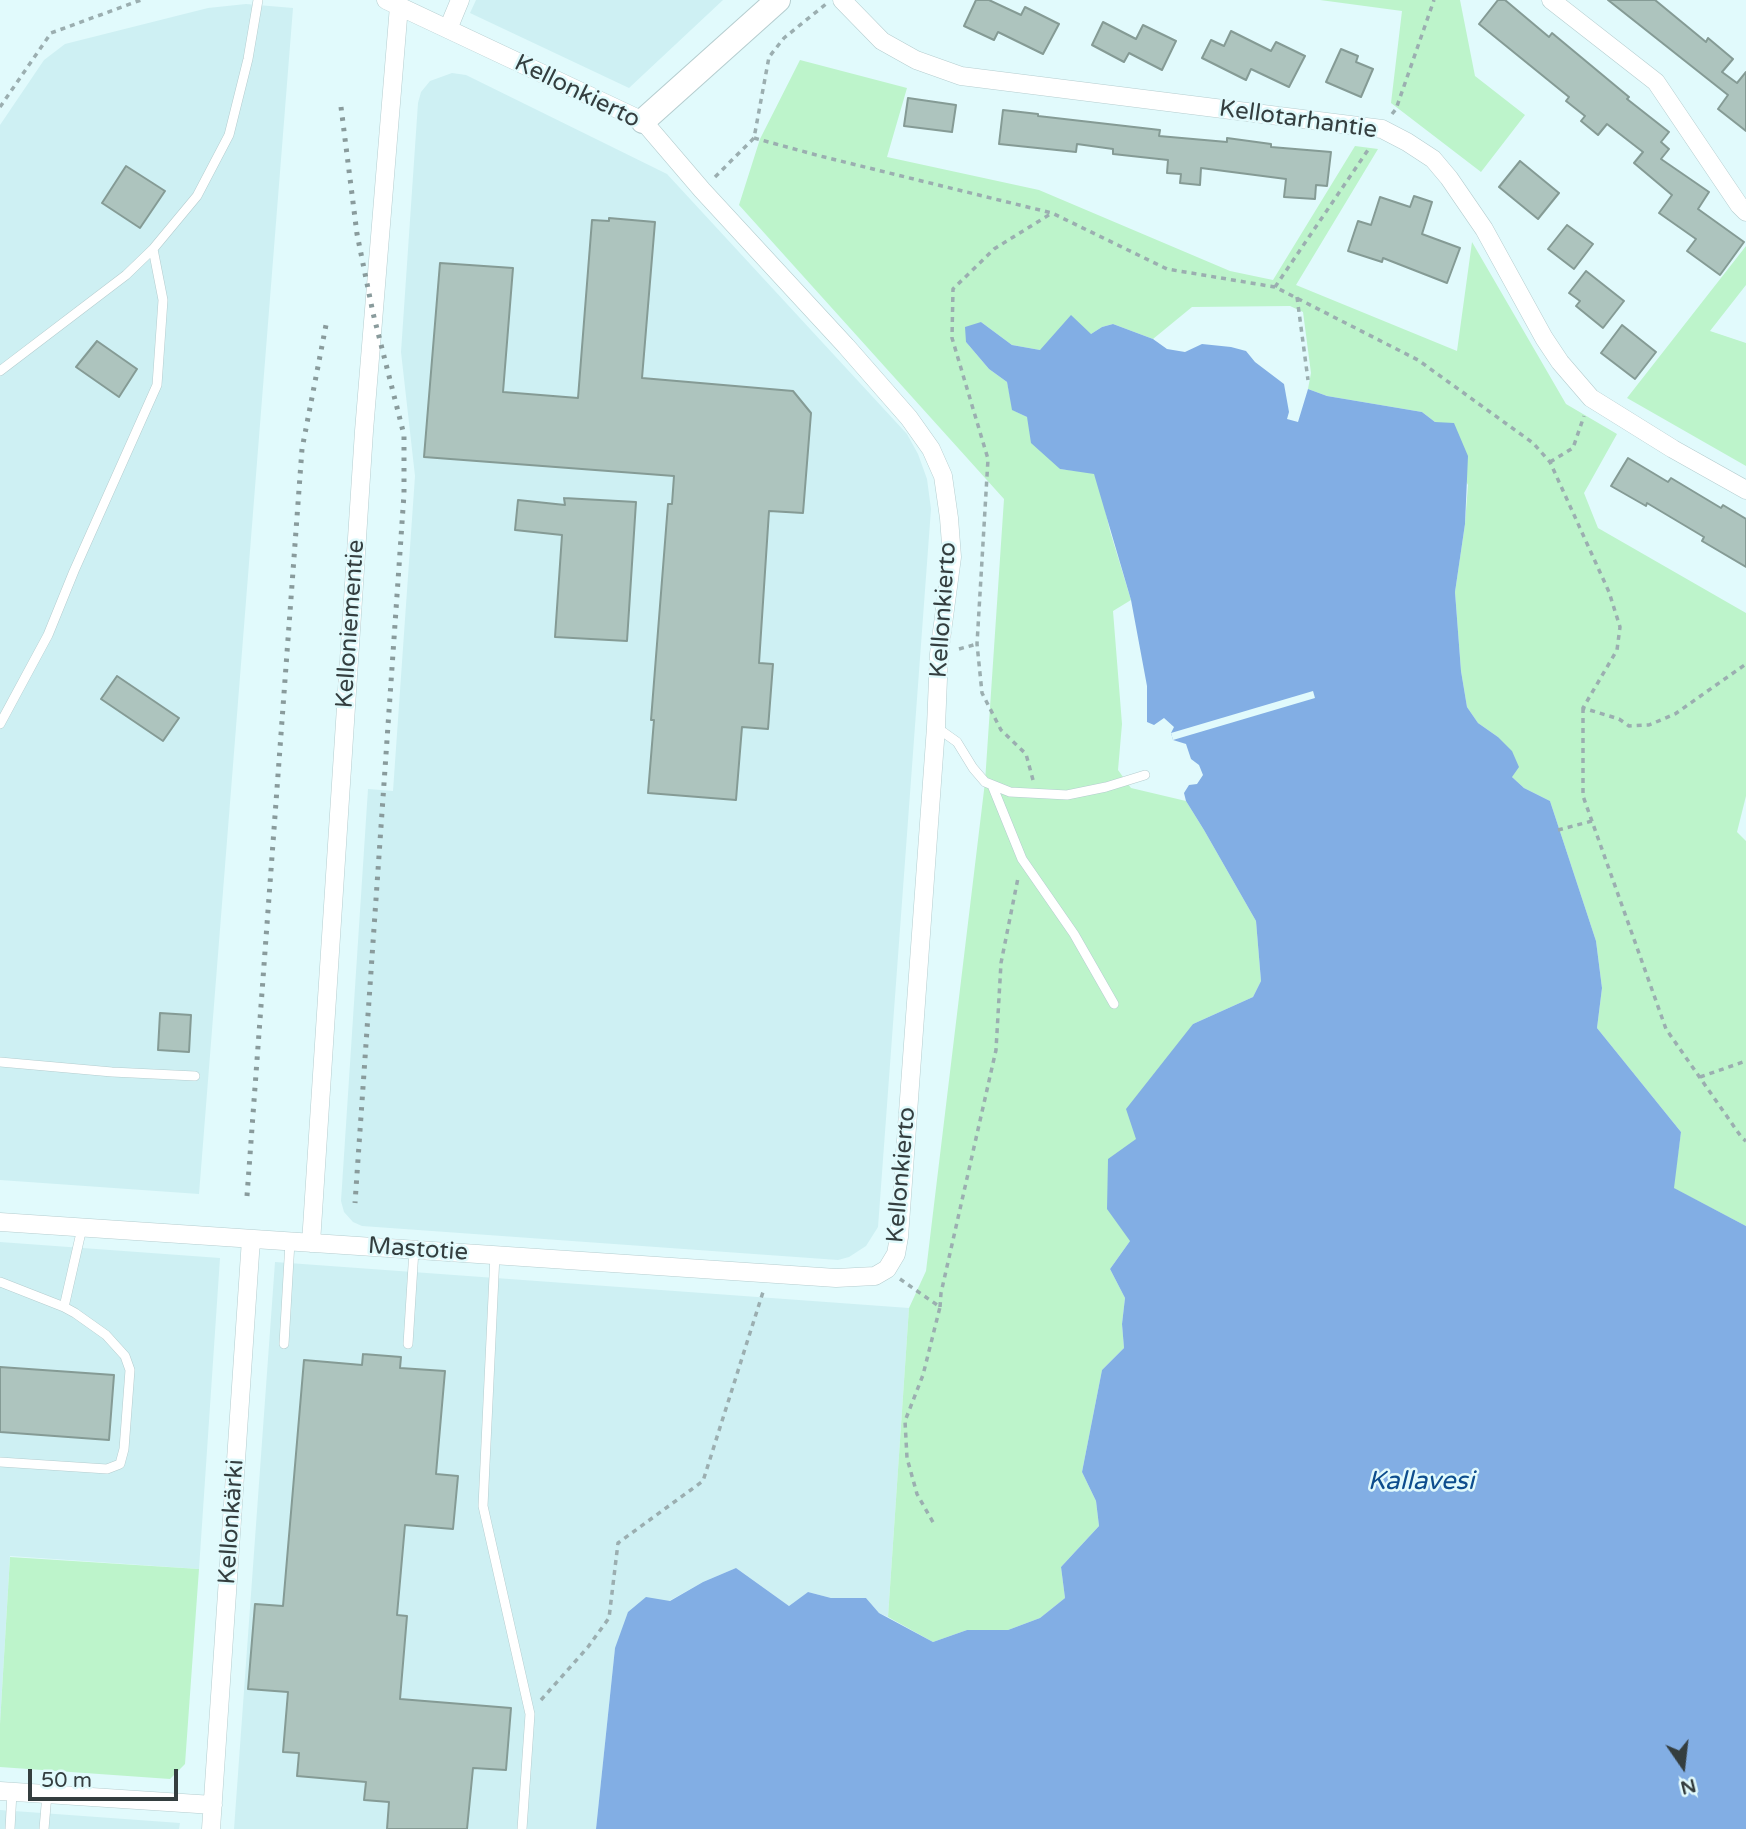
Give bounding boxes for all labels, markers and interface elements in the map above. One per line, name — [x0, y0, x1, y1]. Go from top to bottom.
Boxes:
street label: Kellonkierto — [509, 49, 645, 135]
street label: Kellotarhantie — [1217, 95, 1379, 145]
street label: Kelloniementie — [331, 539, 371, 709]
street label: Kellonkierto — [925, 541, 963, 679]
street label: Kellonkierto — [882, 1106, 922, 1244]
street label: Mastotie — [367, 1232, 469, 1268]
street label: Kellonkärki — [213, 1458, 251, 1586]
water label: Kallavesi — [1368, 1466, 1474, 1498]
north arrow — [1648, 1731, 1718, 1801]
scale bar — [32, 1756, 182, 1800]
text: 50 m — [41, 1768, 92, 1793]
text: N — [1678, 1774, 1698, 1799]

